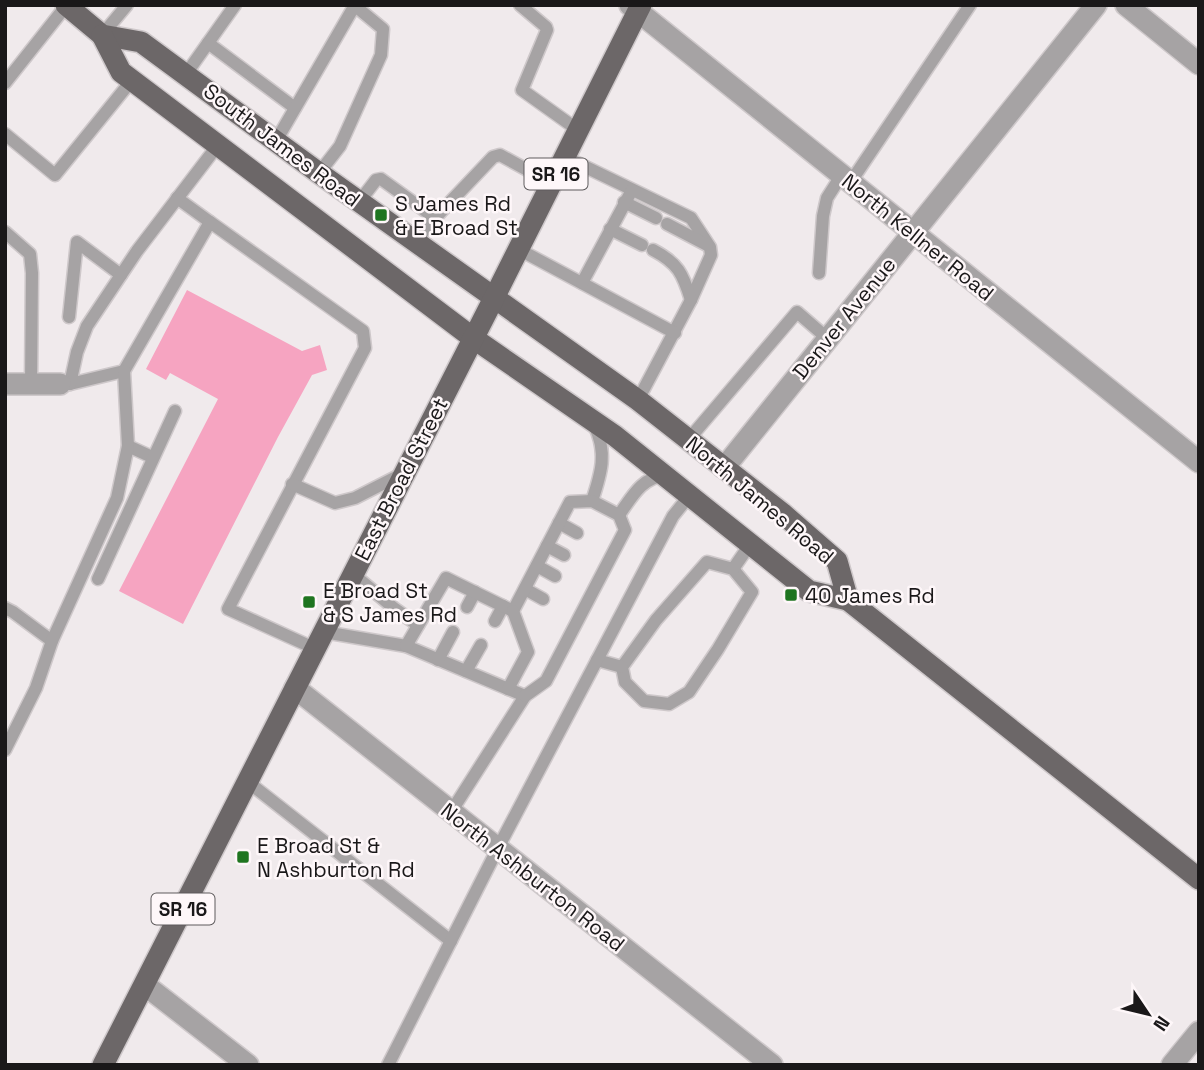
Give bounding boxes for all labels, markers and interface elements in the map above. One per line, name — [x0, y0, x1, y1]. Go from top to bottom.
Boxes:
street label: South James Road — [198, 77, 366, 213]
road number: SR 16 — [524, 158, 588, 190]
street label: North Kellner Road — [836, 167, 1000, 307]
place label: S James Rd & E Broad St — [395, 190, 518, 241]
marker: S James Rd & E Broad St — [373, 207, 389, 223]
street label: Denver Avenue — [786, 251, 902, 385]
street label: East Broad Street — [348, 393, 454, 565]
street label: North James Road — [680, 430, 840, 570]
place label: E Broad St & S James Rd — [323, 577, 457, 628]
place label: 40 James Rd — [805, 582, 935, 609]
marker: 40 James Rd — [783, 587, 799, 603]
marker: E Broad St & S James Rd — [301, 594, 317, 610]
street label: North Ashburton Road — [436, 797, 630, 957]
place label: E Broad St & N Ashburton Rd — [257, 832, 415, 883]
marker: E Broad St & N Ashburton Rd — [235, 849, 251, 865]
road number: SR 16 — [152, 894, 214, 925]
north arrow — [1113, 979, 1183, 1049]
text: N — [1148, 1011, 1175, 1036]

